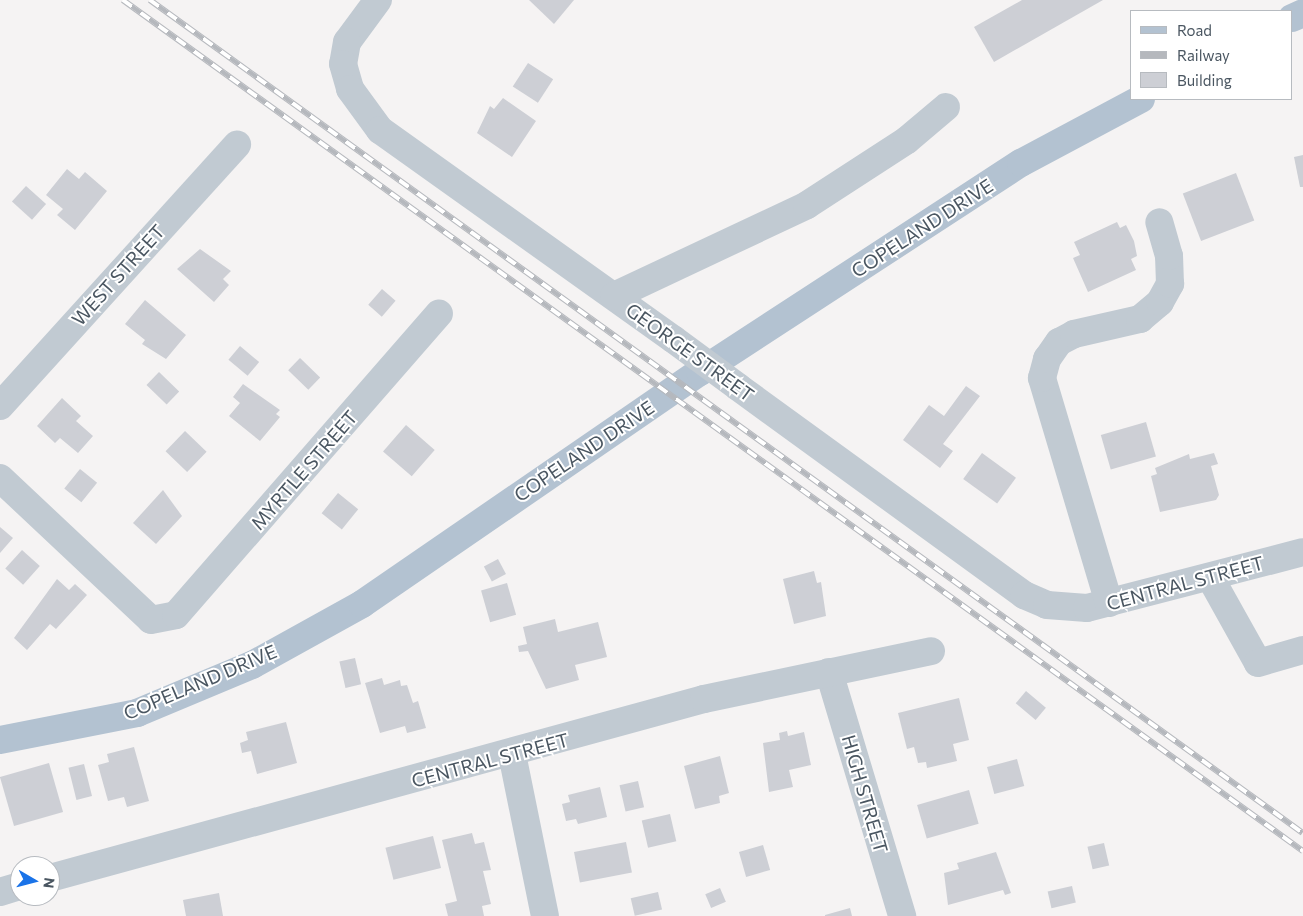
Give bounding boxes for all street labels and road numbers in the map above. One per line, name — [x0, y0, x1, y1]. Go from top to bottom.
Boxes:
street label: COPELAND DRIVE — [847, 174, 997, 282]
street label: WEST STREET — [67, 220, 169, 330]
street label: GEORGE STREET — [622, 298, 758, 406]
street label: COPELAND DRIVE — [510, 396, 658, 506]
street label: MYRTLE STREET — [246, 406, 362, 534]
street label: CENTRAL STREET — [1104, 551, 1266, 615]
street label: COPELAND DRIVE — [120, 639, 280, 725]
street label: CENTRAL STREET — [409, 728, 571, 792]
street label: HIGH STREET — [837, 732, 893, 856]

